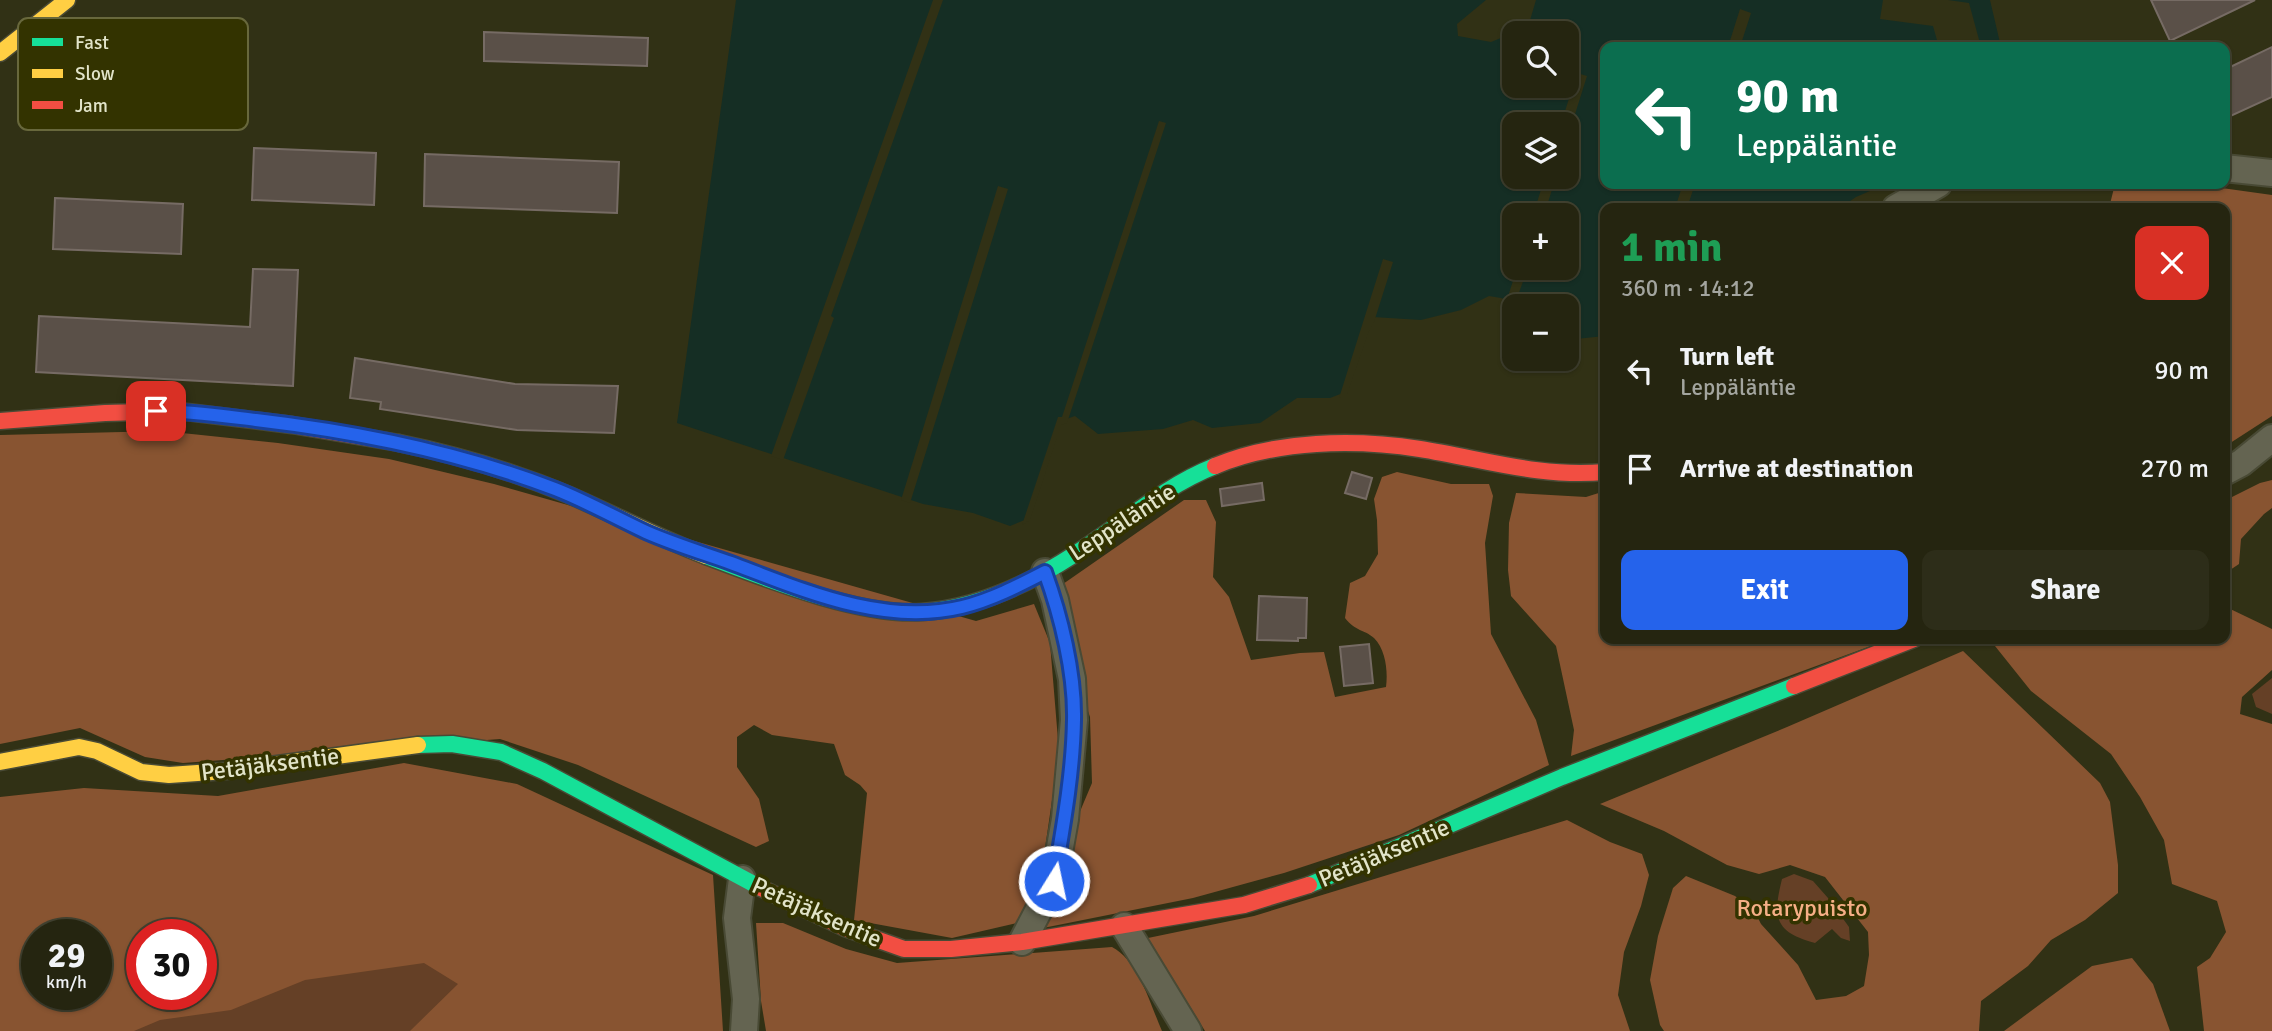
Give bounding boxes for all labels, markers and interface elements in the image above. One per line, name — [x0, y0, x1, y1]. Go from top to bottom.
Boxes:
legend — [18, 18, 248, 130]
map controls — [1502, 21, 1579, 371]
button: search — [1502, 21, 1579, 98]
text: Fast — [75, 31, 109, 55]
text: Slow — [75, 62, 115, 86]
text: 90 m — [1736, 66, 1839, 126]
icon: left — [1621, 70, 1712, 161]
text: Jam — [75, 94, 108, 118]
button: layers — [1502, 112, 1579, 189]
text: Leppäläntie — [1736, 126, 1897, 165]
button: + — [1502, 203, 1579, 280]
text: 1 min — [1621, 222, 1722, 273]
button: close — [2135, 226, 2209, 300]
text: 360 m · 14:12 — [1621, 274, 1755, 303]
button: − — [1502, 294, 1579, 371]
text: Turn left — [1680, 341, 1774, 373]
icon: left — [1621, 352, 1659, 390]
text: 90 m — [2154, 355, 2209, 387]
text: Leppäläntie — [1680, 373, 1796, 402]
pin — [126, 381, 186, 441]
icon: arrive — [137, 392, 175, 430]
icon: arrive — [1621, 450, 1659, 488]
text: Arrive at destination — [1680, 453, 1913, 485]
text: 270 m — [2140, 453, 2209, 485]
street label: Leppäläntie — [1063, 476, 1181, 568]
button: Exit — [1621, 550, 1908, 630]
button: Share — [1922, 550, 2209, 630]
street label: Petäjäksentie — [199, 741, 341, 787]
street label: Petäjäksentie — [1314, 812, 1454, 894]
position arrow — [1017, 844, 1091, 918]
street label: Petäjäksentie — [747, 870, 887, 954]
park label: Rotarypuisto — [1736, 893, 1868, 923]
speed limit sign: 30 — [126, 919, 217, 1010]
text: 29 — [48, 934, 85, 977]
text: km/h — [46, 971, 87, 993]

